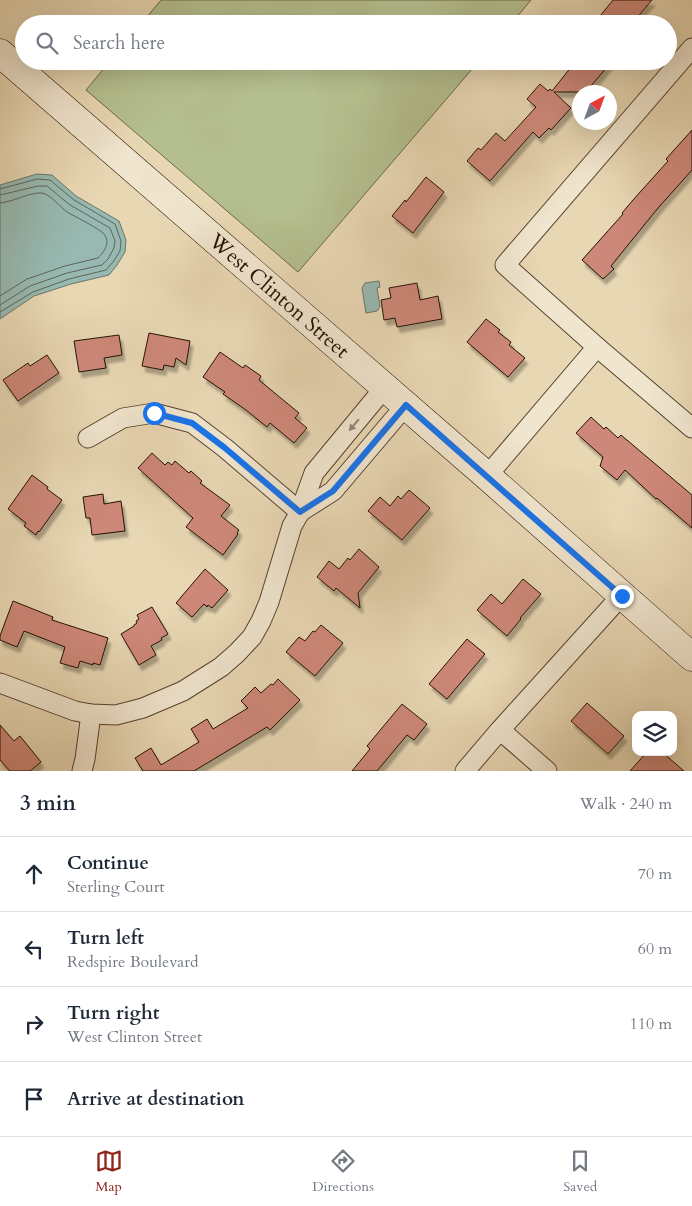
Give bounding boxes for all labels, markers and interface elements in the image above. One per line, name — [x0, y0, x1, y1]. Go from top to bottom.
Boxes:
search box — [15, 15, 677, 70]
icon: search — [33, 29, 61, 57]
text: Search here — [73, 30, 165, 56]
north arrow — [572, 85, 617, 130]
street label: West Clinton Street — [202, 226, 356, 365]
route start — [143, 402, 166, 425]
one-way arrow — [348, 418, 359, 431]
route end — [611, 585, 634, 608]
map controls — [632, 711, 677, 756]
button: layers — [632, 711, 677, 756]
text: 3 min — [20, 789, 76, 818]
text: Walk · 240 m — [580, 793, 672, 815]
text: Continue — [67, 850, 149, 876]
icon: ahead — [20, 860, 48, 888]
text: 70 m — [638, 863, 672, 885]
text: Sterling Court — [67, 876, 165, 898]
text: Turn left — [67, 925, 144, 951]
icon: left — [20, 935, 48, 963]
text: 60 m — [638, 938, 672, 960]
text: Redspire Boulevard — [67, 951, 199, 973]
text: Turn right — [67, 1000, 159, 1026]
icon: right — [20, 1010, 48, 1038]
text: 110 m — [630, 1013, 672, 1035]
text: West Clinton Street — [67, 1026, 202, 1048]
icon: arrive — [20, 1085, 48, 1113]
text: Arrive at destination — [67, 1086, 244, 1112]
tab: Map — [95, 1147, 123, 1196]
tab: Directions — [312, 1147, 374, 1196]
tab: Saved — [563, 1147, 597, 1196]

